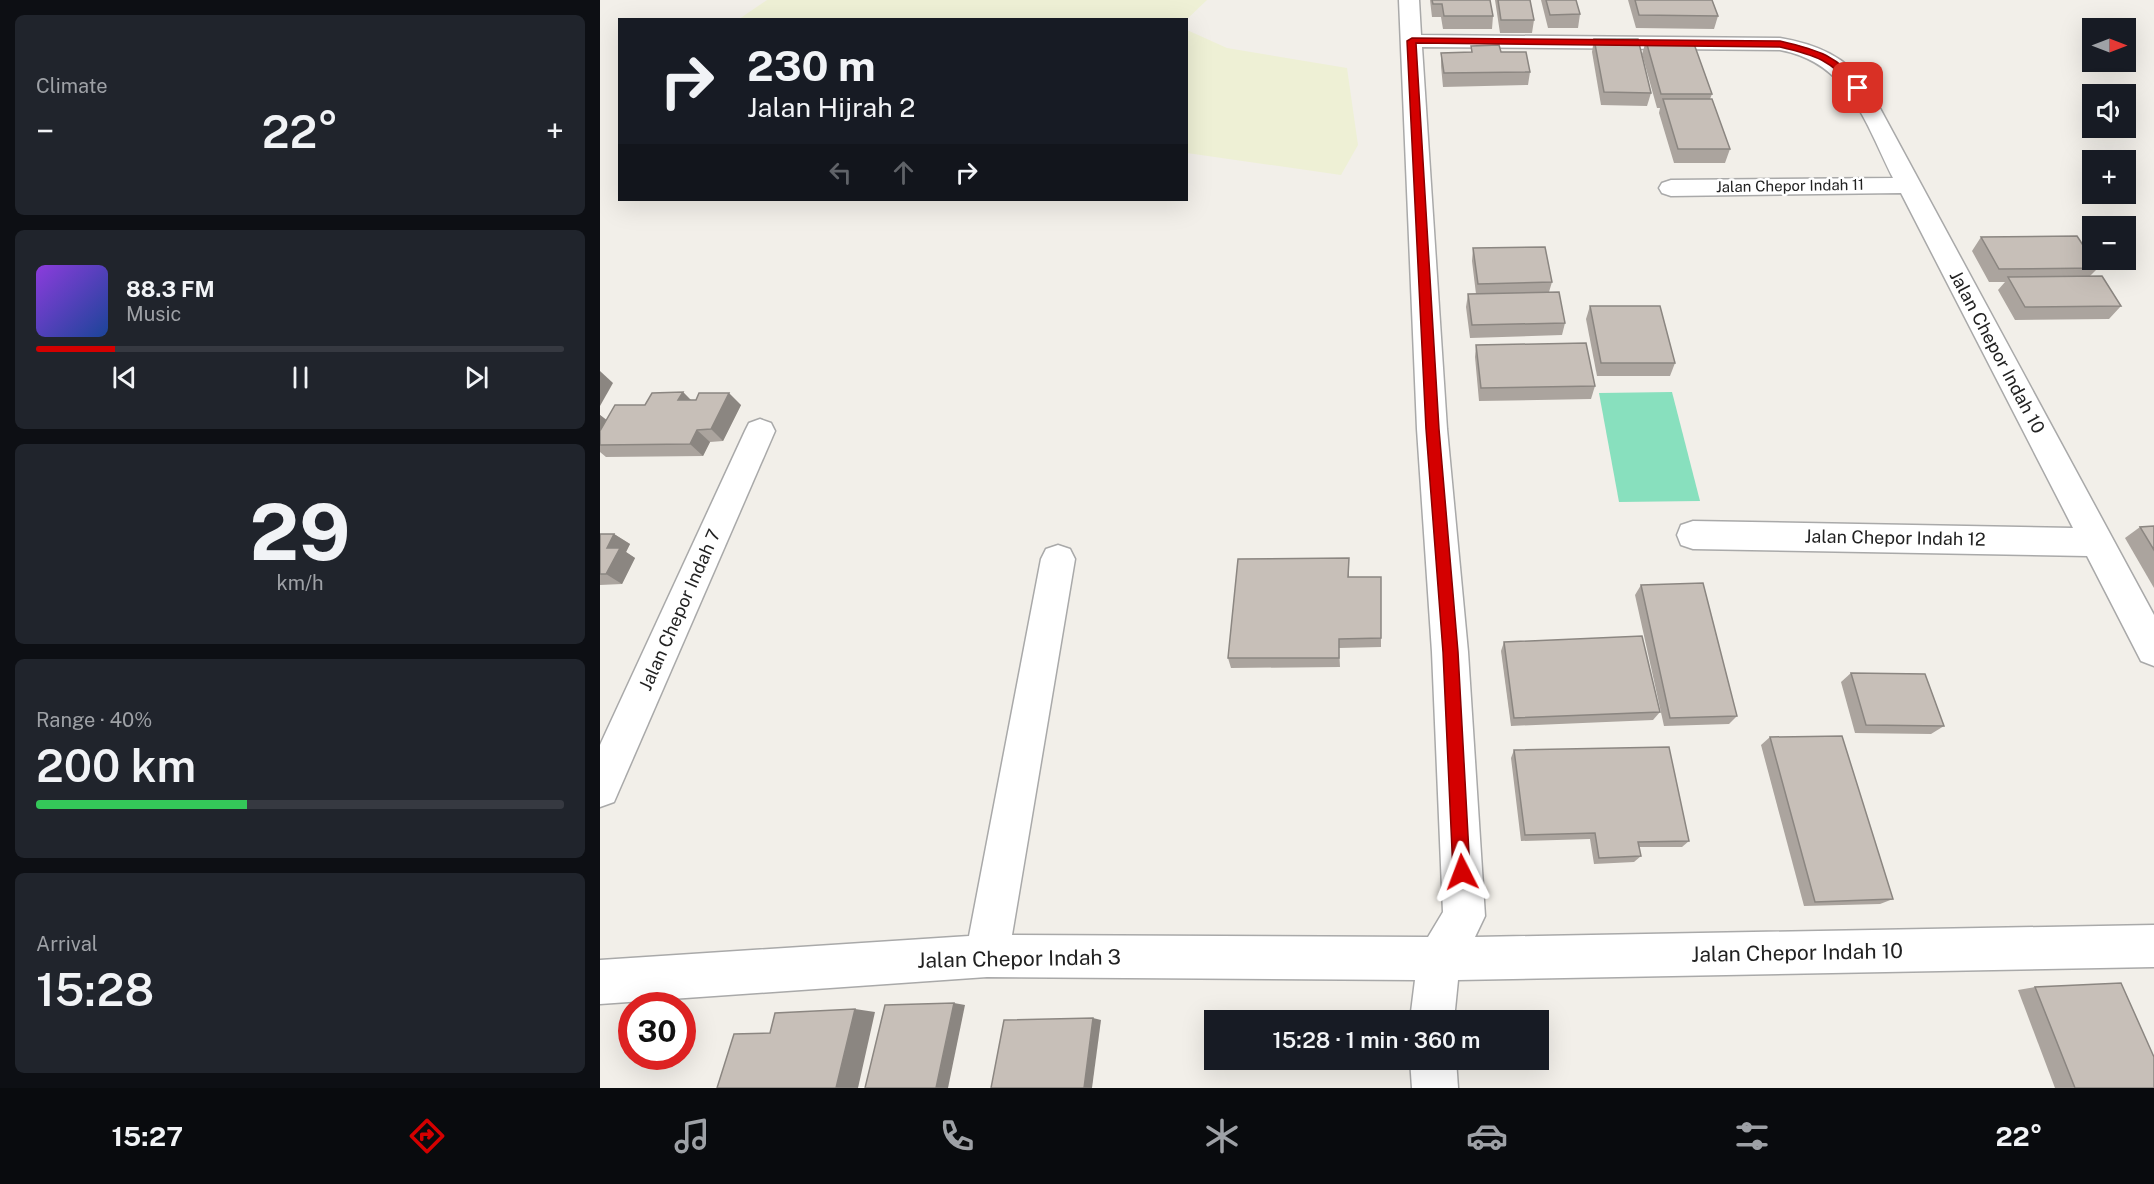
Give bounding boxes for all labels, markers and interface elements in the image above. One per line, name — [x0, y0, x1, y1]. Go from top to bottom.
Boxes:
north arrow — [2082, 18, 2136, 72]
map controls — [2082, 18, 2136, 270]
text: 230 m — [747, 41, 876, 90]
icon: right — [648, 42, 726, 120]
pin — [1832, 62, 1883, 113]
icon: arrive — [1841, 71, 1874, 104]
text: Climate — [36, 74, 108, 98]
button: sound — [2082, 84, 2136, 138]
text: Jalan Hijrah 2 — [747, 91, 915, 123]
text: 22° — [262, 105, 338, 158]
text: − — [36, 112, 54, 150]
text: + — [546, 112, 564, 150]
button: + — [2082, 150, 2136, 204]
icon: left — [824, 156, 857, 189]
icon: ahead — [887, 156, 920, 189]
icon: right — [950, 156, 983, 189]
street label: Jalan Chepor Indah 11 — [1716, 176, 1864, 195]
button: − — [2082, 216, 2136, 270]
street label: Jalan Chepor Indah 10 — [1946, 267, 2049, 437]
text: 88.3 FM — [126, 276, 215, 302]
text: Music — [126, 302, 181, 326]
icon: previous — [108, 361, 141, 394]
icon: pause — [284, 361, 317, 394]
icon: next — [460, 361, 493, 394]
text: 29 — [250, 486, 350, 578]
street label: Jalan Chepor Indah 12 — [1804, 525, 1986, 550]
street label: Jalan Chepor Indah 7 — [635, 526, 725, 694]
text: km/h — [276, 571, 324, 595]
text: Range · 40% — [36, 708, 152, 732]
text: 200 km — [36, 739, 196, 792]
position arrow — [1430, 840, 1494, 904]
text: Arrival — [36, 932, 98, 956]
street label: Jalan Chepor Indah 10 — [1691, 938, 1903, 967]
street label: Jalan Chepor Indah 3 — [917, 944, 1121, 973]
text: 15:28 — [36, 963, 154, 1016]
speed limit sign: 30 — [618, 992, 696, 1070]
text: 15:28 · 1 min · 360 m — [1273, 1027, 1480, 1053]
icon: directions — [406, 1115, 448, 1157]
icon: music — [671, 1115, 713, 1157]
icon: phone — [936, 1115, 978, 1157]
icon: climate — [1201, 1115, 1243, 1157]
icon: car — [1466, 1115, 1508, 1157]
icon: filters — [1731, 1115, 1773, 1157]
text: 15:27 — [111, 1120, 183, 1152]
text: 22° — [1995, 1120, 2043, 1152]

